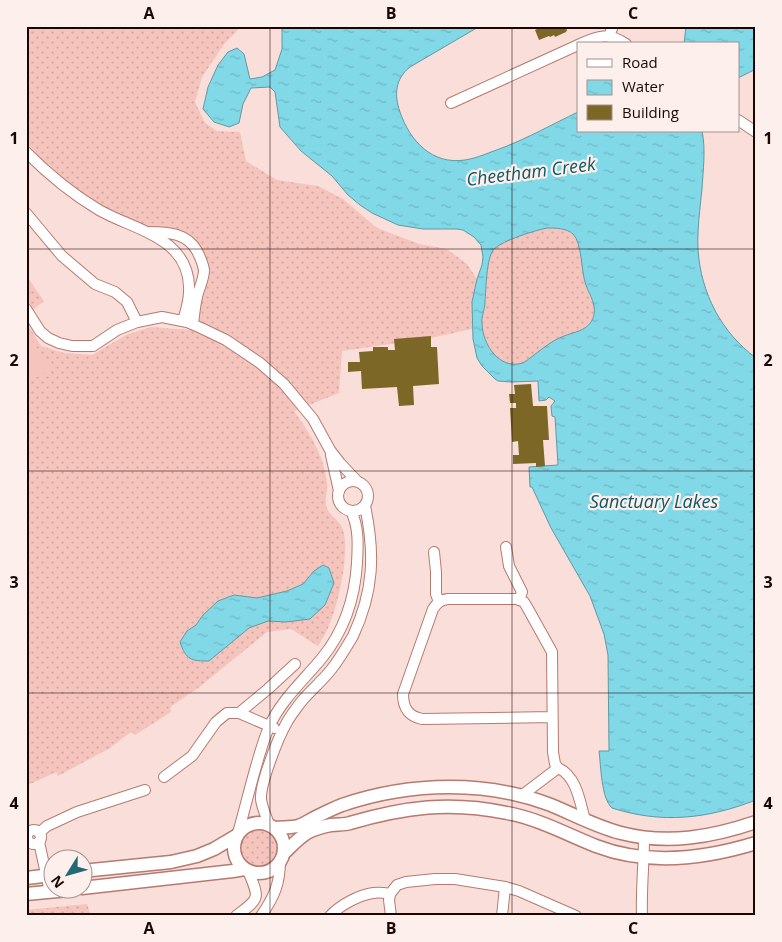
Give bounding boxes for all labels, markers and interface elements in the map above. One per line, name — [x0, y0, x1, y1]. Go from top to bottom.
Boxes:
text: A — [143, 2, 155, 24]
text: B — [386, 2, 396, 24]
text: C — [628, 2, 638, 24]
legend — [577, 42, 740, 132]
text: Road — [622, 52, 658, 72]
text: Water — [622, 76, 664, 96]
text: Building — [622, 102, 679, 122]
text: 1 — [9, 127, 19, 149]
text: 1 — [763, 127, 773, 149]
water label: Cheetham Creek — [465, 151, 598, 191]
text: 2 — [9, 349, 19, 371]
text: 2 — [763, 349, 773, 371]
water label: Sanctuary Lakes — [590, 489, 719, 513]
text: 3 — [9, 571, 19, 593]
text: 3 — [763, 571, 773, 593]
text: 4 — [9, 792, 19, 814]
text: 4 — [763, 792, 773, 814]
north arrow — [42, 850, 92, 900]
text: N — [46, 872, 68, 892]
text: A — [143, 917, 155, 939]
text: B — [386, 917, 396, 939]
text: C — [628, 917, 638, 939]

